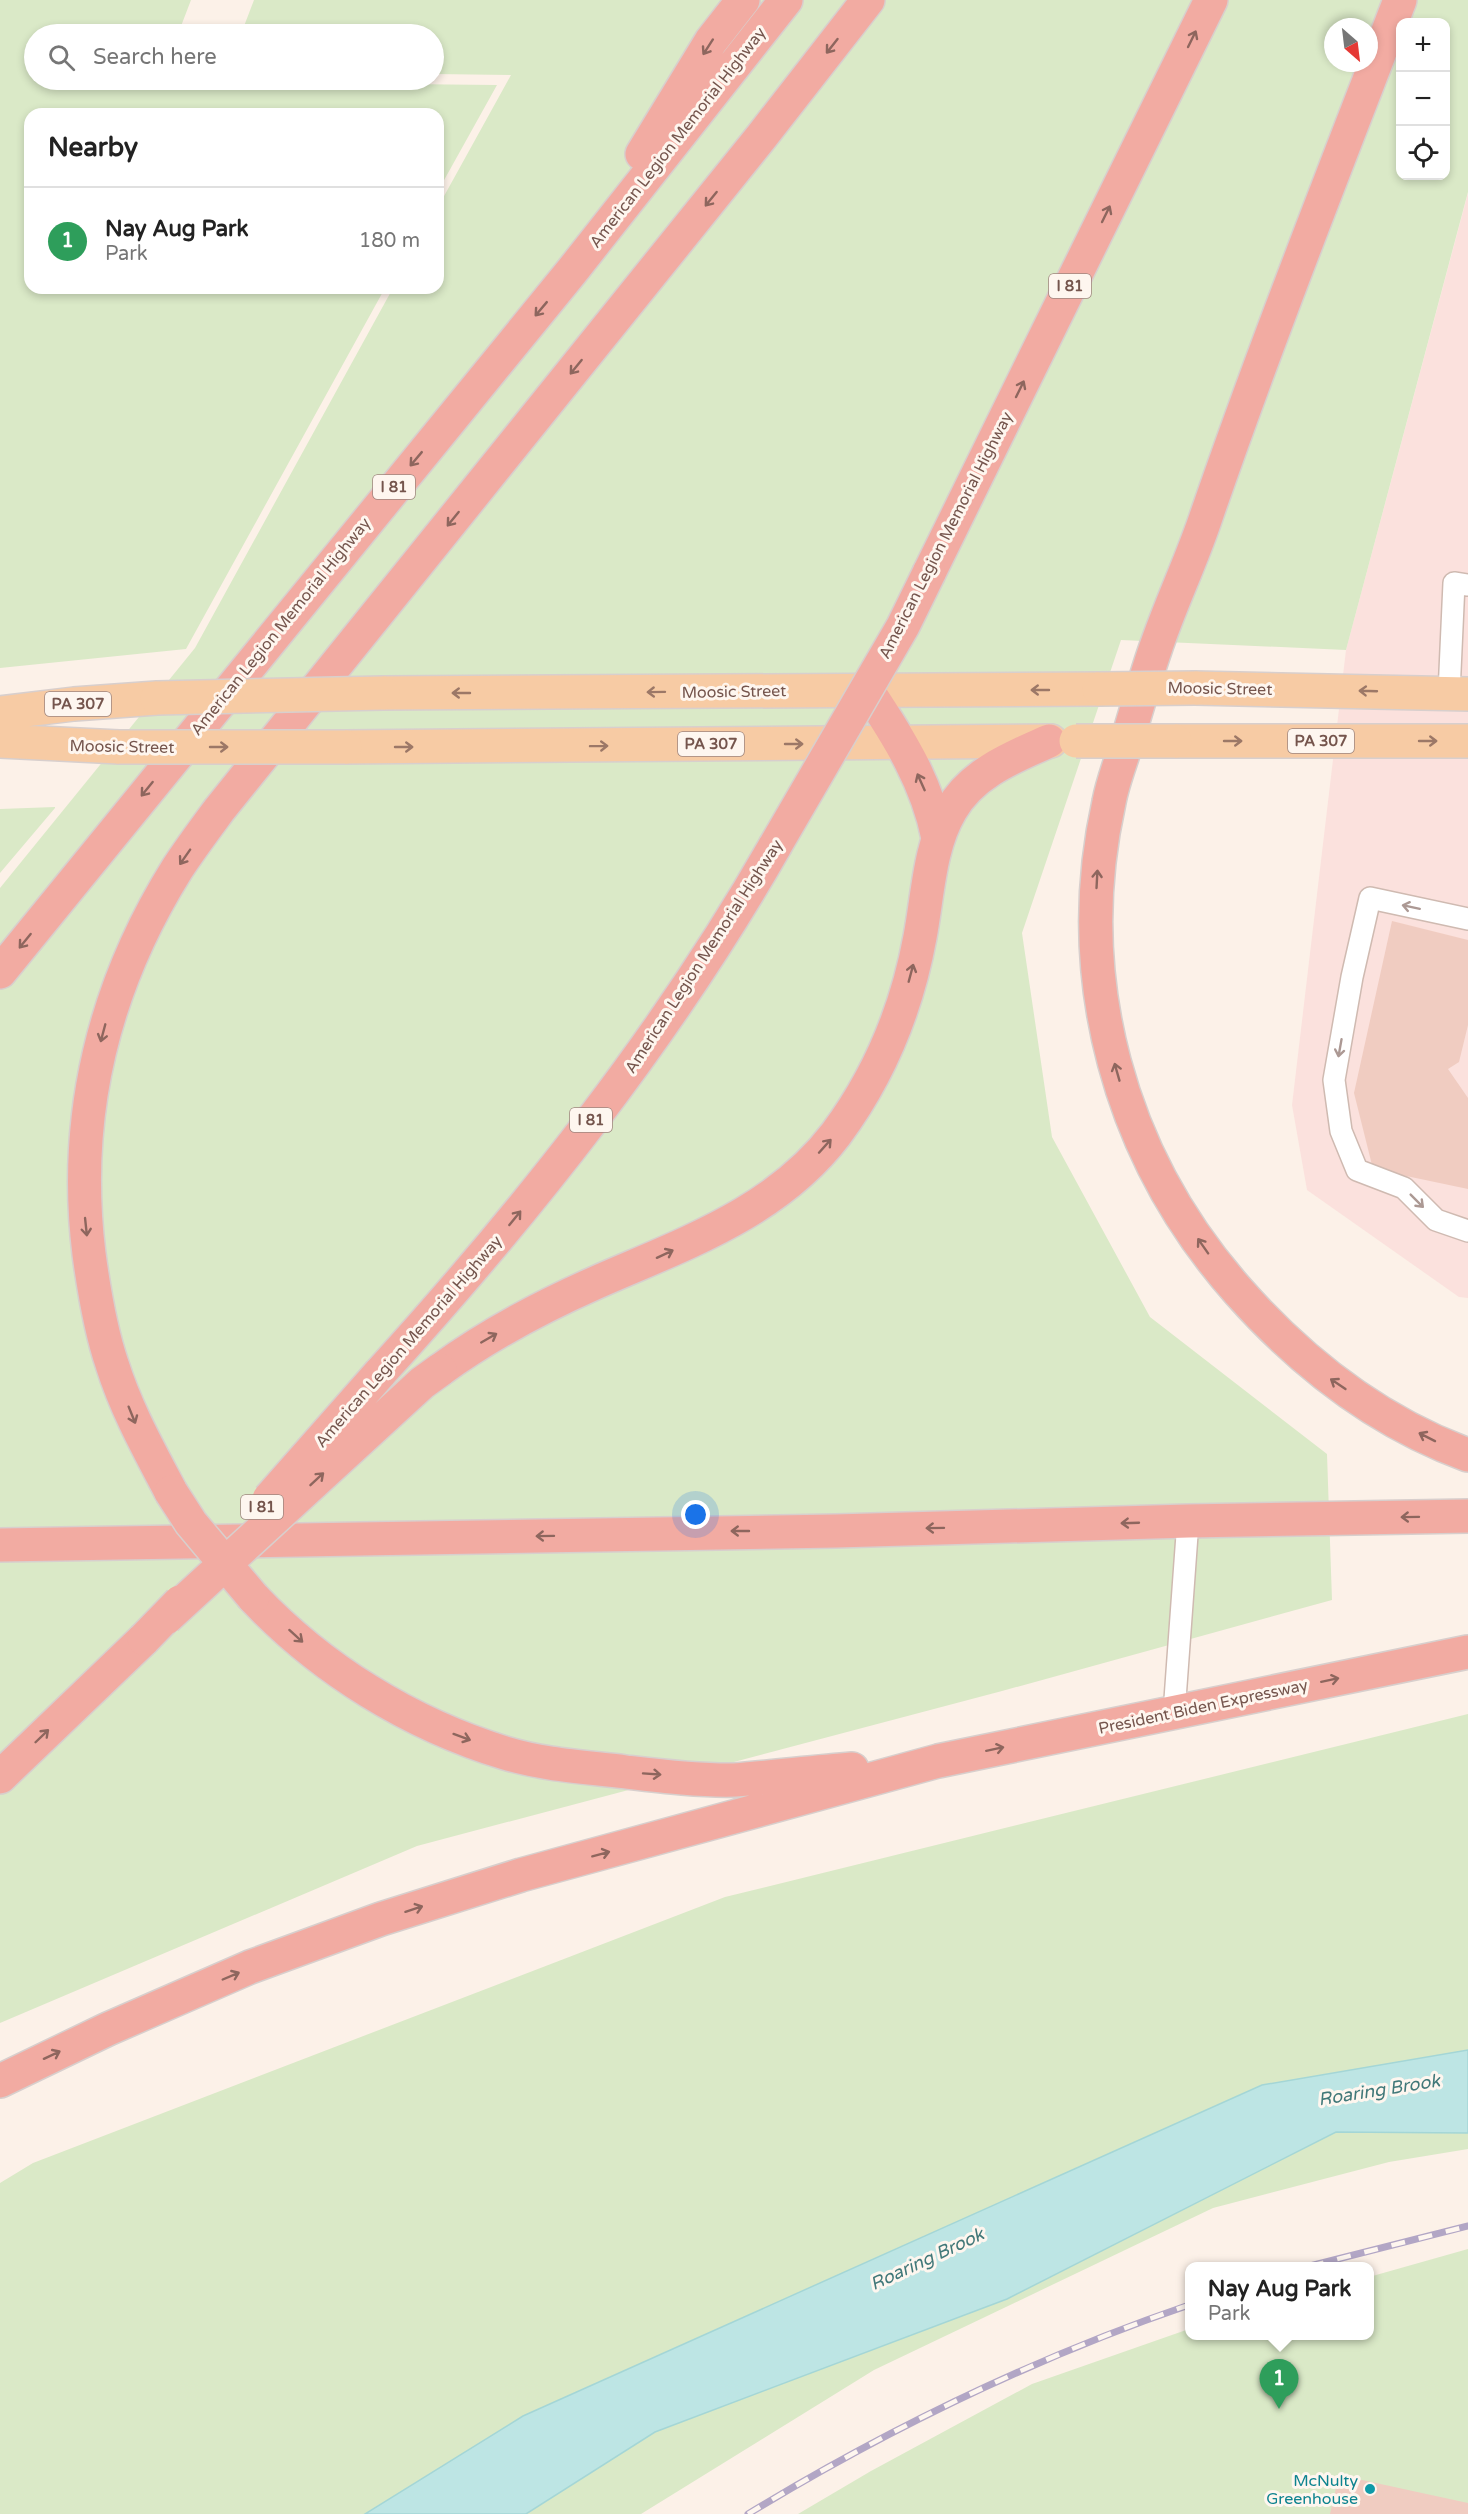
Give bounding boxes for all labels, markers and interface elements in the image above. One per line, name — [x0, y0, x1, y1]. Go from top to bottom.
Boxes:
north arrow — [1324, 18, 1378, 72]
map controls — [1396, 18, 1450, 180]
button: + — [1396, 18, 1450, 72]
street label: American Legion Memorial Highway — [585, 23, 770, 252]
search box — [24, 24, 444, 90]
one-way arrow — [1187, 30, 1198, 48]
one-way arrow — [701, 38, 713, 55]
one-way arrow — [826, 38, 839, 54]
icon: search — [45, 41, 78, 74]
text: Search here — [93, 44, 217, 70]
button: − — [1396, 72, 1450, 126]
button: locate — [1396, 126, 1450, 180]
text: Nearby — [48, 132, 138, 163]
one-way arrow — [704, 191, 717, 207]
one-way arrow — [1101, 205, 1112, 223]
text: Nay Aug Park — [105, 216, 248, 242]
text: 1 — [61, 229, 74, 253]
text: 180 m — [359, 229, 420, 253]
text: Park — [105, 242, 148, 266]
road number: I 81 — [1049, 274, 1091, 298]
one-way arrow — [534, 301, 547, 317]
one-way arrow — [569, 359, 582, 375]
one-way arrow — [1014, 380, 1026, 398]
street label: American Legion Memorial Highway — [875, 408, 1017, 662]
one-way arrow — [410, 451, 423, 467]
road number: I 81 — [373, 475, 415, 499]
one-way arrow — [447, 511, 460, 527]
street label: American Legion Memorial Highway — [187, 513, 375, 740]
street label: Moosic Street — [1167, 678, 1273, 700]
street label: Moosic Street — [681, 681, 787, 703]
one-way arrow — [1031, 684, 1051, 696]
one-way arrow — [647, 686, 667, 698]
one-way arrow — [1358, 686, 1378, 697]
one-way arrow — [452, 687, 472, 699]
road number: PA 307 — [45, 692, 111, 716]
road number: PA 307 — [1288, 729, 1354, 753]
road number: PA 307 — [678, 732, 744, 756]
one-way arrow — [1223, 735, 1243, 747]
one-way arrow — [1418, 735, 1438, 747]
street label: Moosic Street — [69, 736, 175, 758]
one-way arrow — [783, 738, 803, 750]
one-way arrow — [588, 740, 608, 751]
one-way arrow — [209, 741, 229, 753]
one-way arrow — [393, 741, 413, 753]
one-way arrow — [915, 773, 926, 791]
one-way arrow — [141, 781, 154, 797]
street label: American Legion Memorial Highway — [621, 836, 787, 1077]
one-way arrow — [179, 849, 191, 865]
one-way arrow — [1092, 870, 1103, 889]
one-way arrow — [1402, 901, 1421, 912]
one-way arrow — [18, 933, 31, 949]
one-way arrow — [905, 964, 917, 983]
one-way arrow — [97, 1024, 109, 1043]
one-way arrow — [1334, 1038, 1345, 1058]
one-way arrow — [1110, 1063, 1122, 1082]
road number: I 81 — [570, 1108, 612, 1132]
one-way arrow — [818, 1139, 832, 1154]
one-way arrow — [1410, 1193, 1425, 1208]
one-way arrow — [508, 1210, 521, 1226]
one-way arrow — [81, 1216, 92, 1236]
street label: American Legion Memorial Highway — [311, 1231, 507, 1452]
one-way arrow — [1196, 1238, 1209, 1254]
one-way arrow — [655, 1248, 673, 1260]
one-way arrow — [480, 1331, 497, 1343]
one-way arrow — [1330, 1378, 1347, 1390]
one-way arrow — [127, 1405, 138, 1424]
one-way arrow — [1419, 1431, 1436, 1443]
one-way arrow — [309, 1472, 324, 1486]
road number: I 81 — [241, 1495, 283, 1519]
your location — [681, 1500, 710, 1529]
one-way arrow — [1400, 1511, 1420, 1523]
one-way arrow — [1120, 1517, 1140, 1529]
one-way arrow — [925, 1522, 945, 1534]
one-way arrow — [730, 1526, 750, 1537]
one-way arrow — [535, 1530, 555, 1541]
one-way arrow — [288, 1629, 303, 1643]
one-way arrow — [1320, 1674, 1340, 1685]
street label: President Biden Expressway — [1097, 1675, 1310, 1739]
one-way arrow — [34, 1729, 49, 1743]
one-way arrow — [452, 1732, 470, 1743]
one-way arrow — [985, 1743, 1005, 1754]
one-way arrow — [642, 1769, 662, 1780]
one-way arrow — [591, 1847, 610, 1859]
one-way arrow — [404, 1902, 423, 1913]
one-way arrow — [221, 1970, 239, 1981]
one-way arrow — [43, 2048, 61, 2060]
water label: Roaring Brook — [1317, 2069, 1443, 2110]
water label: Roaring Brook — [867, 2223, 988, 2295]
popup — [1185, 2262, 1374, 2340]
text: Nay Aug Park — [1208, 2276, 1351, 2302]
text: Park — [1208, 2302, 1251, 2326]
pin: 1 — [1260, 2360, 1298, 2409]
place label: McNulty Greenhouse — [1266, 2471, 1358, 2509]
marker: McNulty Greenhouse — [1363, 2482, 1377, 2496]

